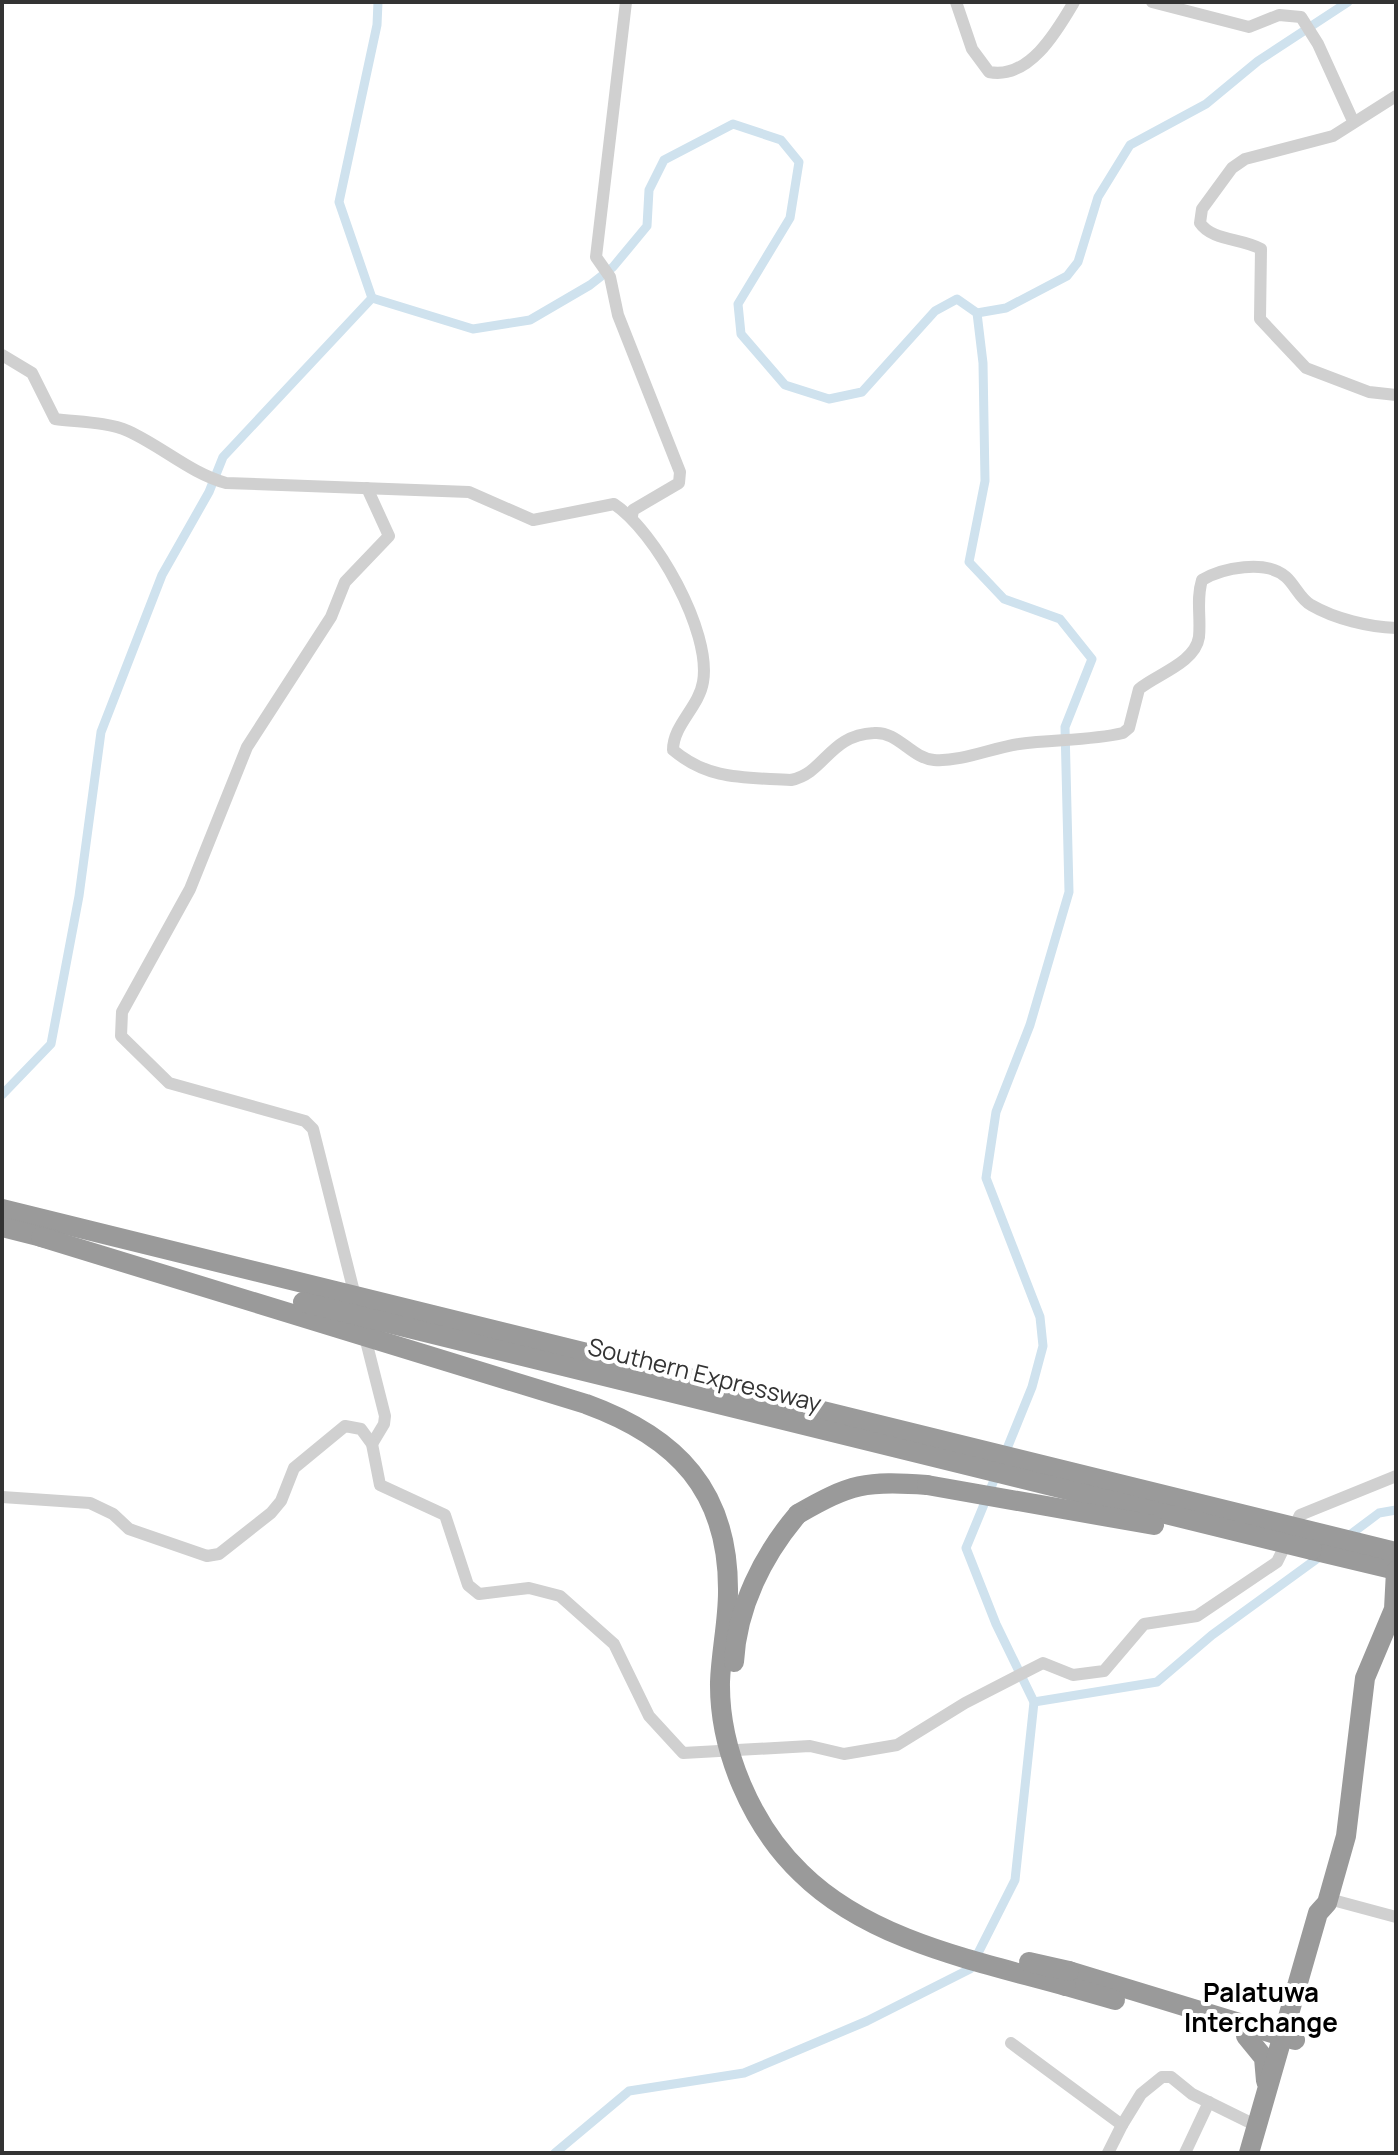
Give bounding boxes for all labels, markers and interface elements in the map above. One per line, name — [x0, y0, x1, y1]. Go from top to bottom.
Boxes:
street label: Southern Expressway — [585, 1329, 826, 1419]
district label: Palatuwa Interchange — [1184, 1974, 1338, 2040]

